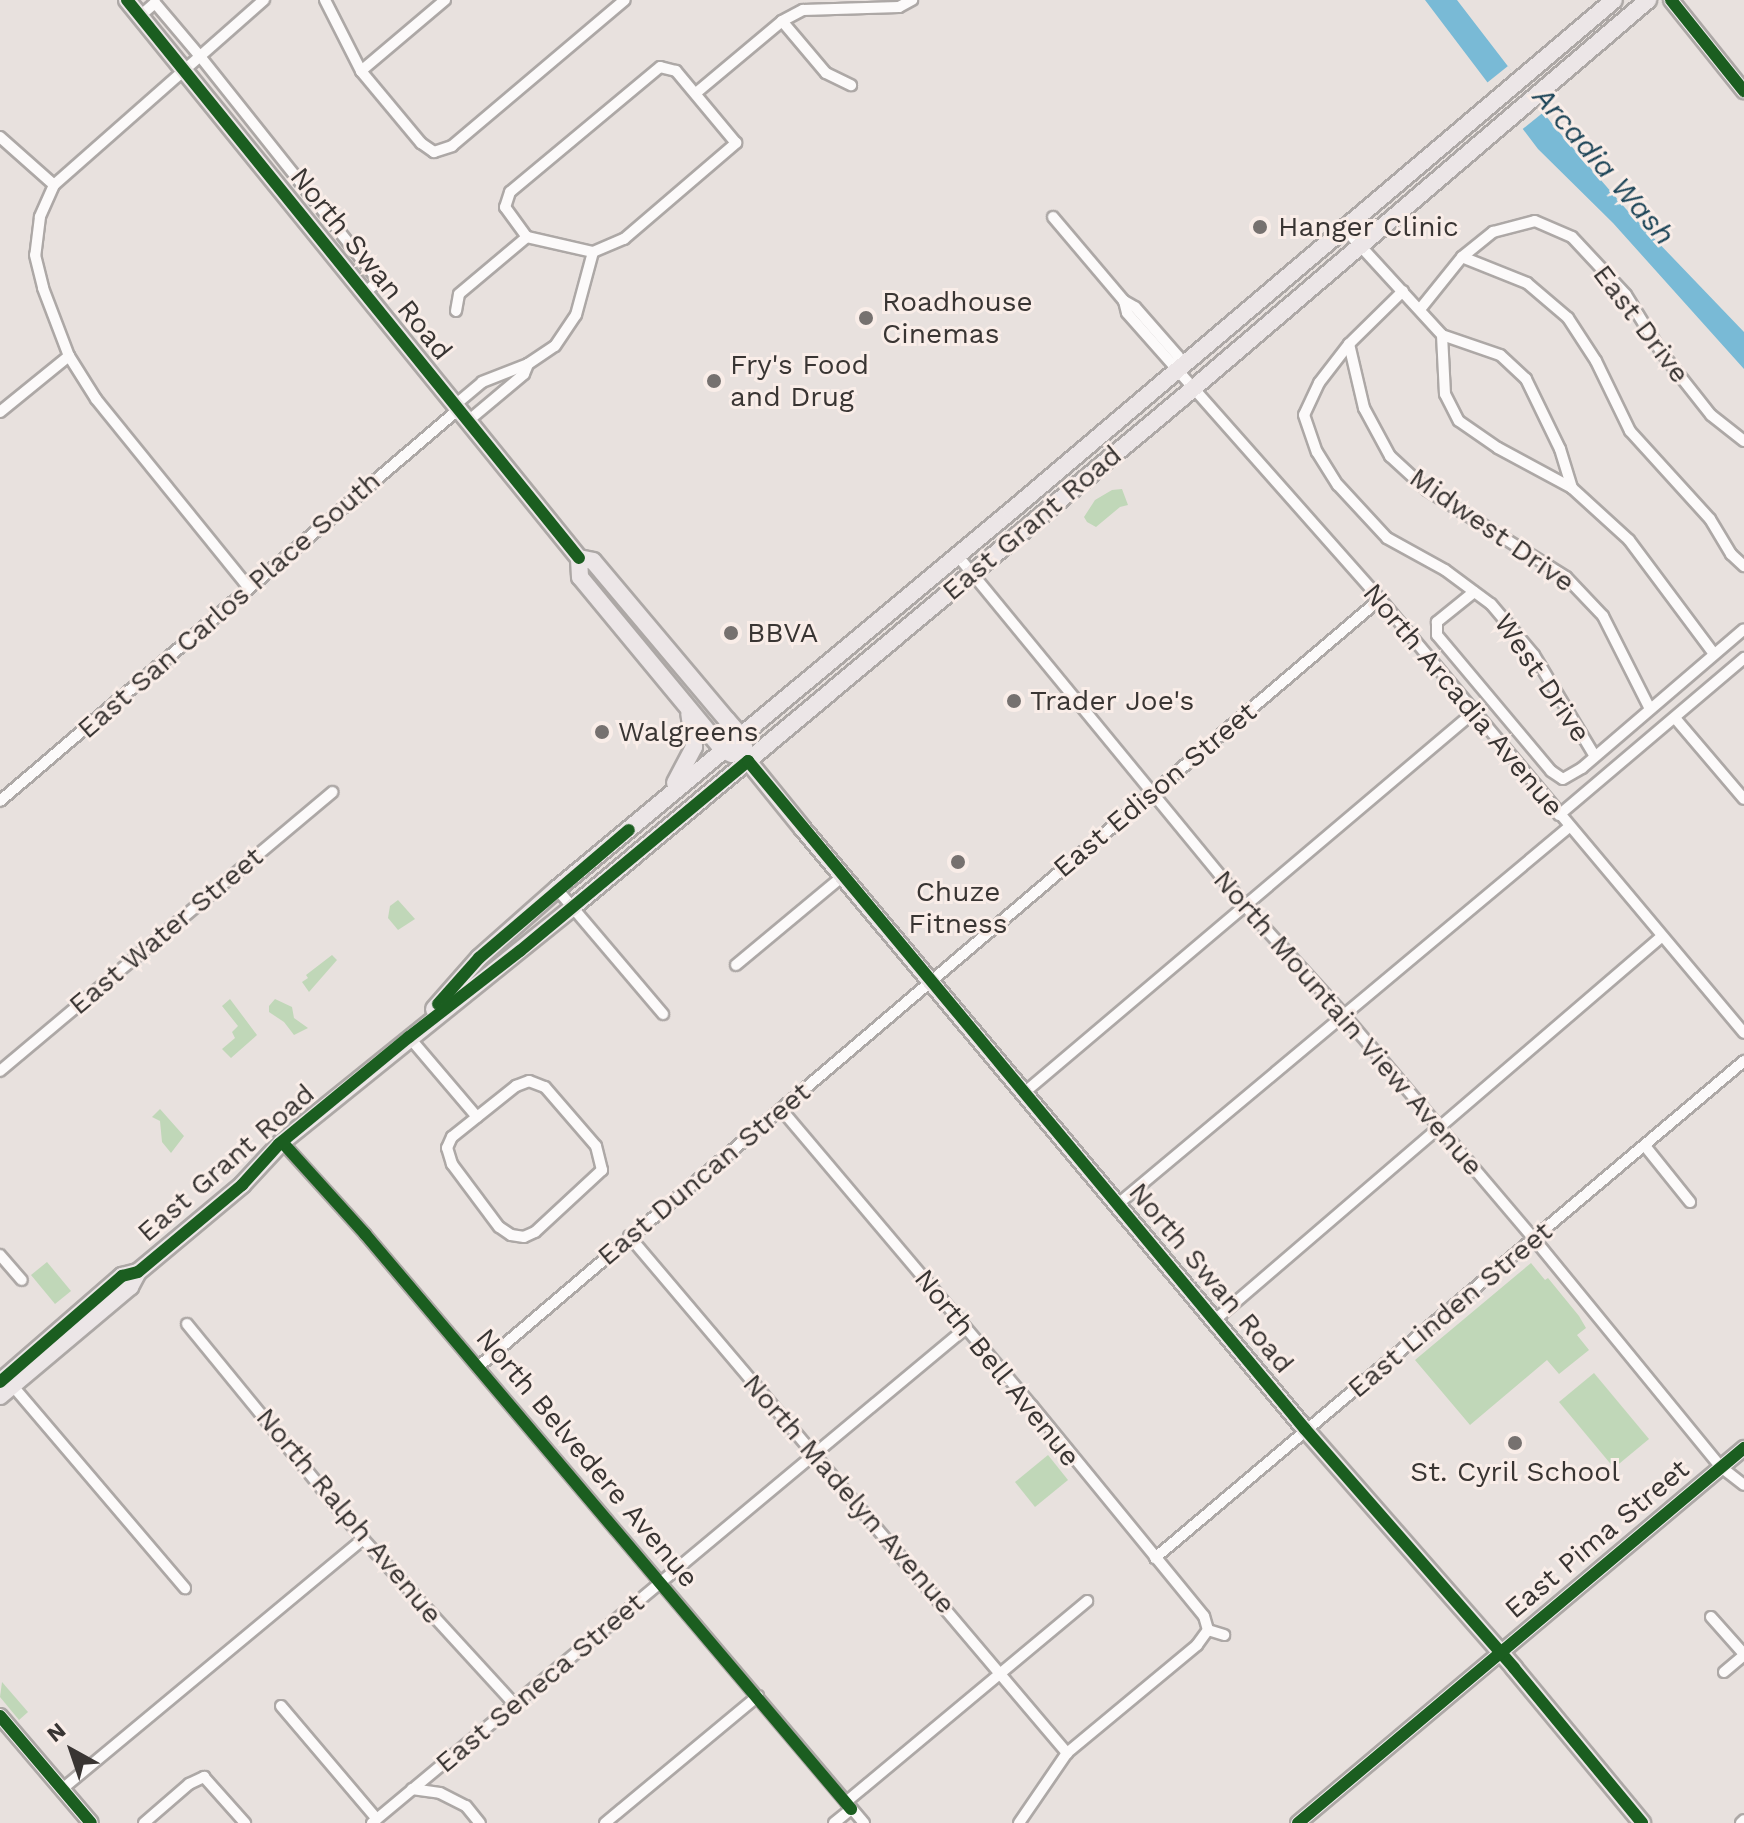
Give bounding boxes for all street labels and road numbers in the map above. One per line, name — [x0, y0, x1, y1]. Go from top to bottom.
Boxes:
street label: North Swan Road — [283, 161, 459, 367]
street label: East Drive — [1586, 258, 1696, 390]
street label: East Grant Road — [936, 438, 1128, 608]
street label: Midwest Drive — [1403, 461, 1581, 599]
street label: East San Carlos Place South — [71, 464, 387, 746]
street label: North Arcadia Avenue — [1355, 576, 1571, 824]
street label: West Drive — [1487, 607, 1597, 749]
street label: East Edison Street — [1047, 695, 1263, 885]
street label: East Water Street — [62, 840, 270, 1022]
street label: North Mountain View Avenue — [1205, 862, 1491, 1184]
street label: East Duncan Street — [591, 1075, 817, 1273]
street label: East Grant Road — [131, 1077, 321, 1249]
street label: North Swan Road — [1121, 1176, 1301, 1380]
street label: East Linden Street — [1341, 1215, 1559, 1405]
street label: North Bell Avenue — [906, 1262, 1088, 1474]
street label: North Belvedere Avenue — [468, 1321, 706, 1595]
street label: North Madelyn Avenue — [735, 1367, 963, 1621]
street label: North Ralph Avenue — [248, 1401, 450, 1631]
street label: East Pima Street — [1498, 1452, 1696, 1626]
street label: East Seneca Street — [429, 1586, 651, 1780]

